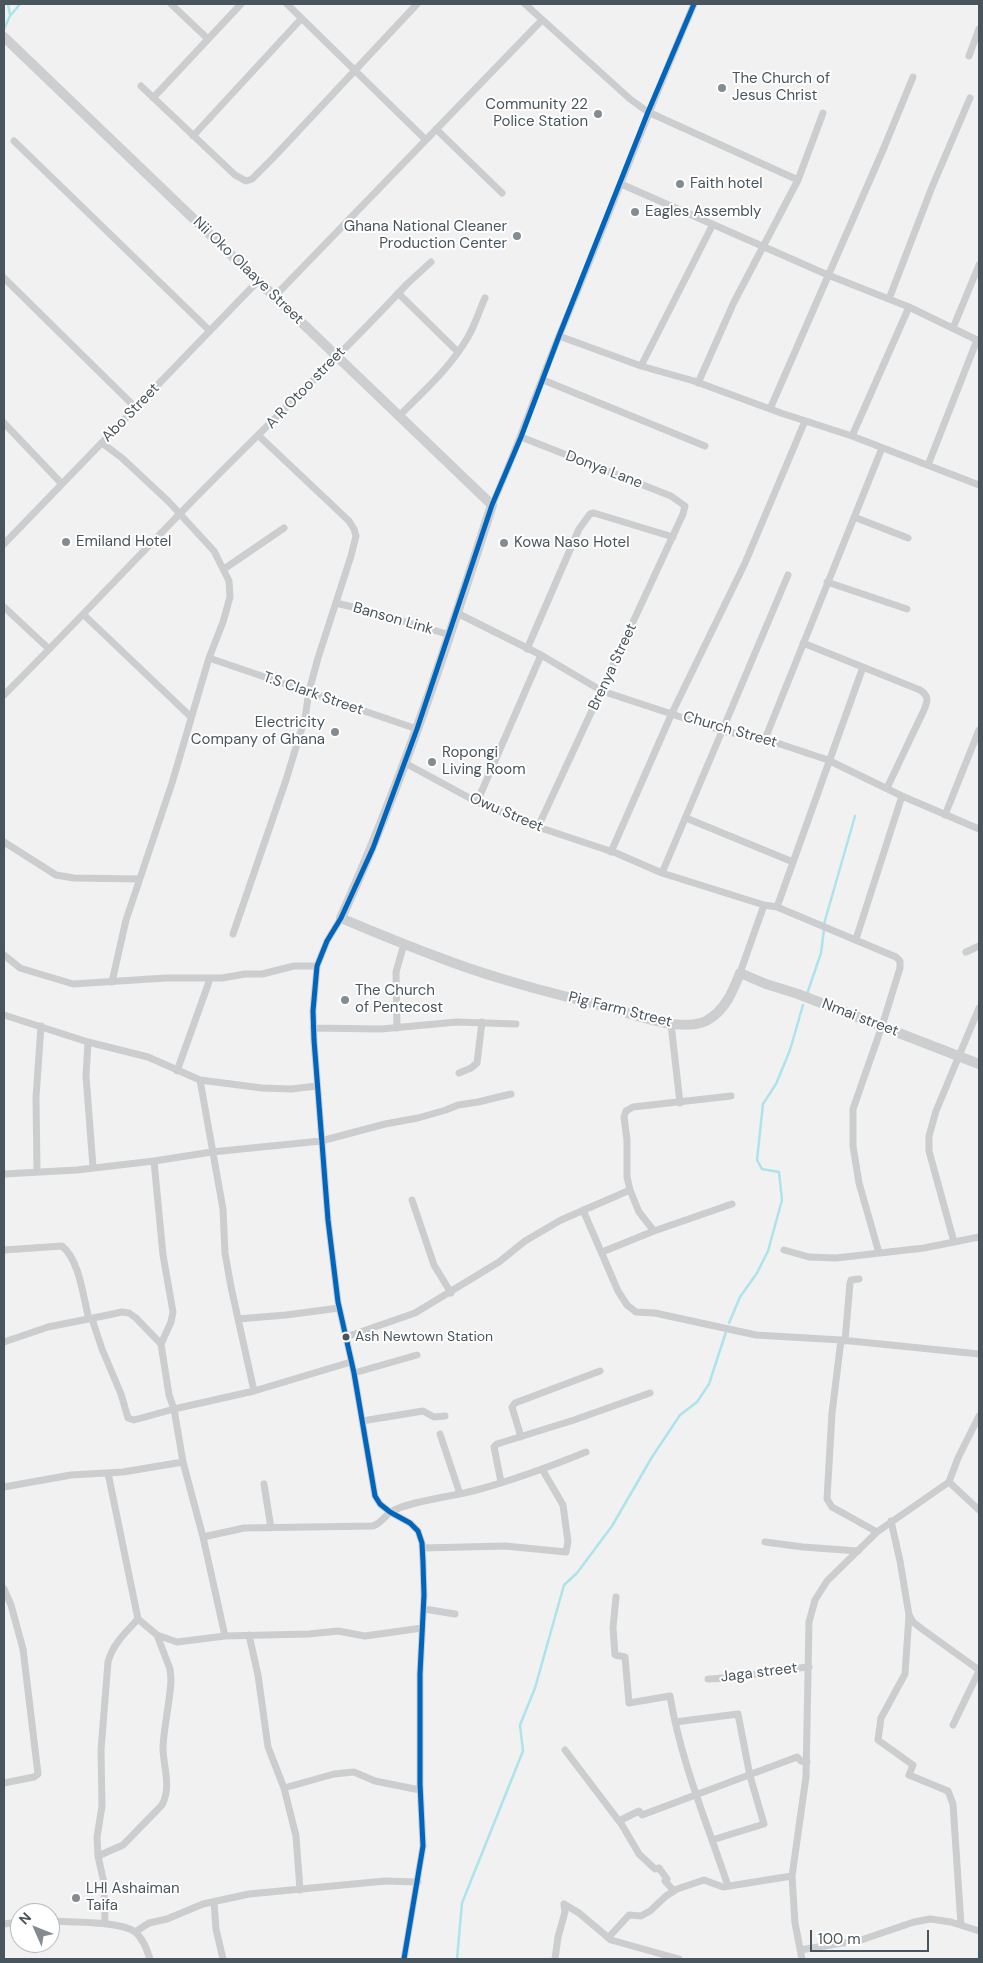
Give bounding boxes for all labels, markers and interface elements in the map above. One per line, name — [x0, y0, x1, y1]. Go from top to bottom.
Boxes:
place label: The Church of Jesus Christ — [732, 70, 830, 105]
marker: The Church of Jesus Christ — [716, 82, 728, 94]
place label: Community 22 Police Station — [485, 96, 588, 131]
marker: Community 22 Police Station — [592, 108, 604, 120]
place label: Faith hotel — [690, 175, 763, 193]
marker: Faith hotel — [674, 178, 686, 190]
place label: Eagles Assembly — [645, 203, 761, 221]
marker: Eagles Assembly — [629, 206, 641, 218]
street label: Nii Oko Olaaye Street — [189, 214, 307, 328]
place label: Ghana National Cleaner Production Center — [344, 218, 507, 253]
marker: Ghana National Cleaner Production Center — [511, 230, 523, 242]
street label: A R Otoo street — [262, 343, 350, 433]
street label: Abo Street — [99, 380, 163, 446]
street label: Donya Lane — [563, 447, 645, 493]
place label: Emiland Hotel — [76, 533, 171, 551]
place label: Kowa Naso Hotel — [514, 534, 629, 552]
marker: Emiland Hotel — [60, 536, 72, 548]
marker: Kowa Naso Hotel — [498, 537, 510, 549]
street label: Banson Link — [351, 599, 435, 639]
street label: Brenya Street — [585, 621, 641, 713]
street label: T.S Clark Street — [261, 668, 365, 720]
street label: Church Street — [681, 708, 779, 752]
place label: Electricity Company of Ghana — [191, 714, 325, 749]
marker: Electricity Company of Ghana — [329, 726, 341, 738]
place label: Ropongi Living Room — [442, 744, 526, 779]
marker: Ropongi Living Room — [426, 756, 438, 768]
street label: Owu Street — [467, 789, 545, 837]
place label: The Church of Pentecost — [355, 982, 443, 1017]
street label: Pig Farm Street — [567, 988, 673, 1032]
marker: The Church of Pentecost — [339, 994, 351, 1006]
street label: Nmai street — [819, 995, 901, 1041]
place label: Ash Newtown Station — [355, 1329, 493, 1345]
marker: Ash Newtown Station — [341, 1332, 351, 1342]
street label: Jaga street — [720, 1659, 798, 1687]
place label: LHI Ashaiman Taifa — [86, 1880, 180, 1915]
marker: LHI Ashaiman Taifa — [70, 1892, 82, 1904]
north arrow — [10, 1903, 60, 1953]
text: N — [15, 1908, 35, 1928]
scale bar — [813, 1920, 932, 1952]
text: 100 m — [818, 1929, 861, 1949]

